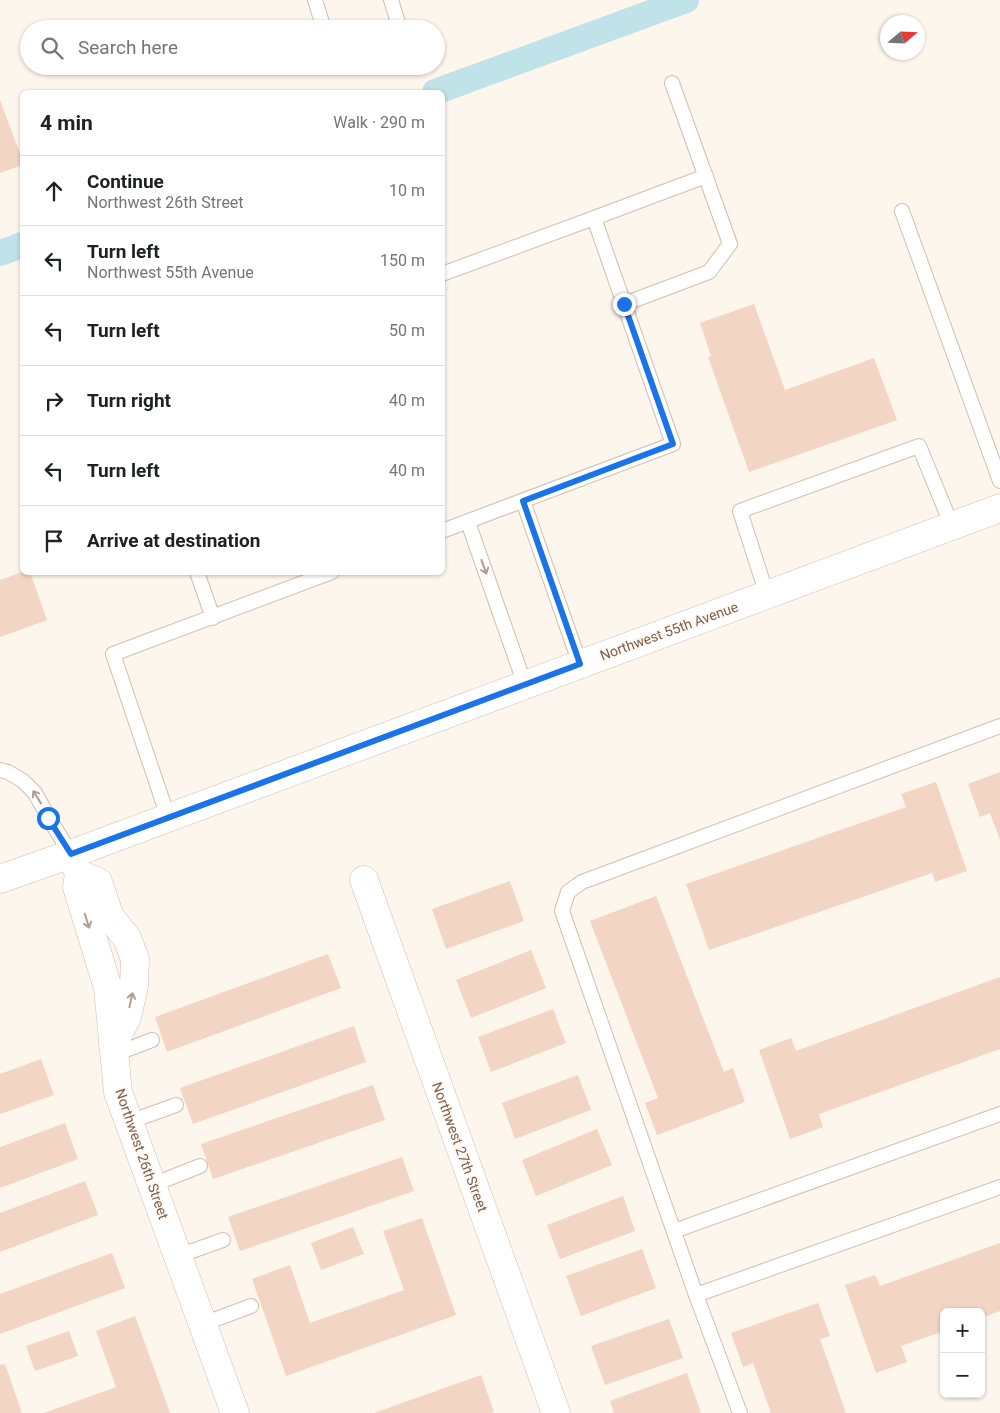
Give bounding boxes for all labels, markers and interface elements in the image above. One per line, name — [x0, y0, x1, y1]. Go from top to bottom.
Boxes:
north arrow — [880, 15, 925, 60]
search box — [20, 20, 445, 75]
icon: search — [38, 34, 66, 62]
text: Search here — [78, 36, 178, 59]
text: 4 min — [40, 111, 93, 135]
text: Walk · 290 m — [333, 113, 425, 132]
text: Continue — [87, 170, 164, 193]
icon: ahead — [40, 177, 68, 205]
text: 10 m — [389, 181, 425, 200]
text: Northwest 26th Street — [87, 193, 244, 212]
text: Turn left — [87, 240, 160, 263]
icon: left — [40, 247, 68, 275]
text: 150 m — [380, 251, 425, 270]
text: Northwest 55th Avenue — [87, 263, 254, 282]
route end — [613, 293, 636, 316]
icon: left — [40, 317, 68, 345]
text: Turn left — [87, 319, 160, 342]
text: 50 m — [389, 321, 425, 340]
icon: right — [40, 387, 68, 415]
text: Turn right — [87, 389, 171, 412]
text: 40 m — [389, 391, 425, 410]
icon: left — [40, 457, 68, 485]
text: Turn left — [87, 459, 160, 482]
text: 40 m — [389, 461, 425, 480]
icon: arrive — [40, 527, 68, 555]
text: Arrive at destination — [87, 529, 260, 552]
one-way arrow — [480, 559, 489, 575]
street label: Northwest 55th Avenue — [598, 599, 740, 663]
one-way arrow — [32, 790, 42, 804]
route start — [37, 807, 60, 830]
one-way arrow — [83, 913, 92, 928]
one-way arrow — [127, 993, 136, 1009]
street label: Northwest 27th Street — [429, 1080, 491, 1214]
street label: Northwest 26th Street — [112, 1087, 172, 1222]
map controls — [940, 1308, 985, 1398]
button: + — [940, 1308, 985, 1353]
button: − — [940, 1353, 985, 1398]

